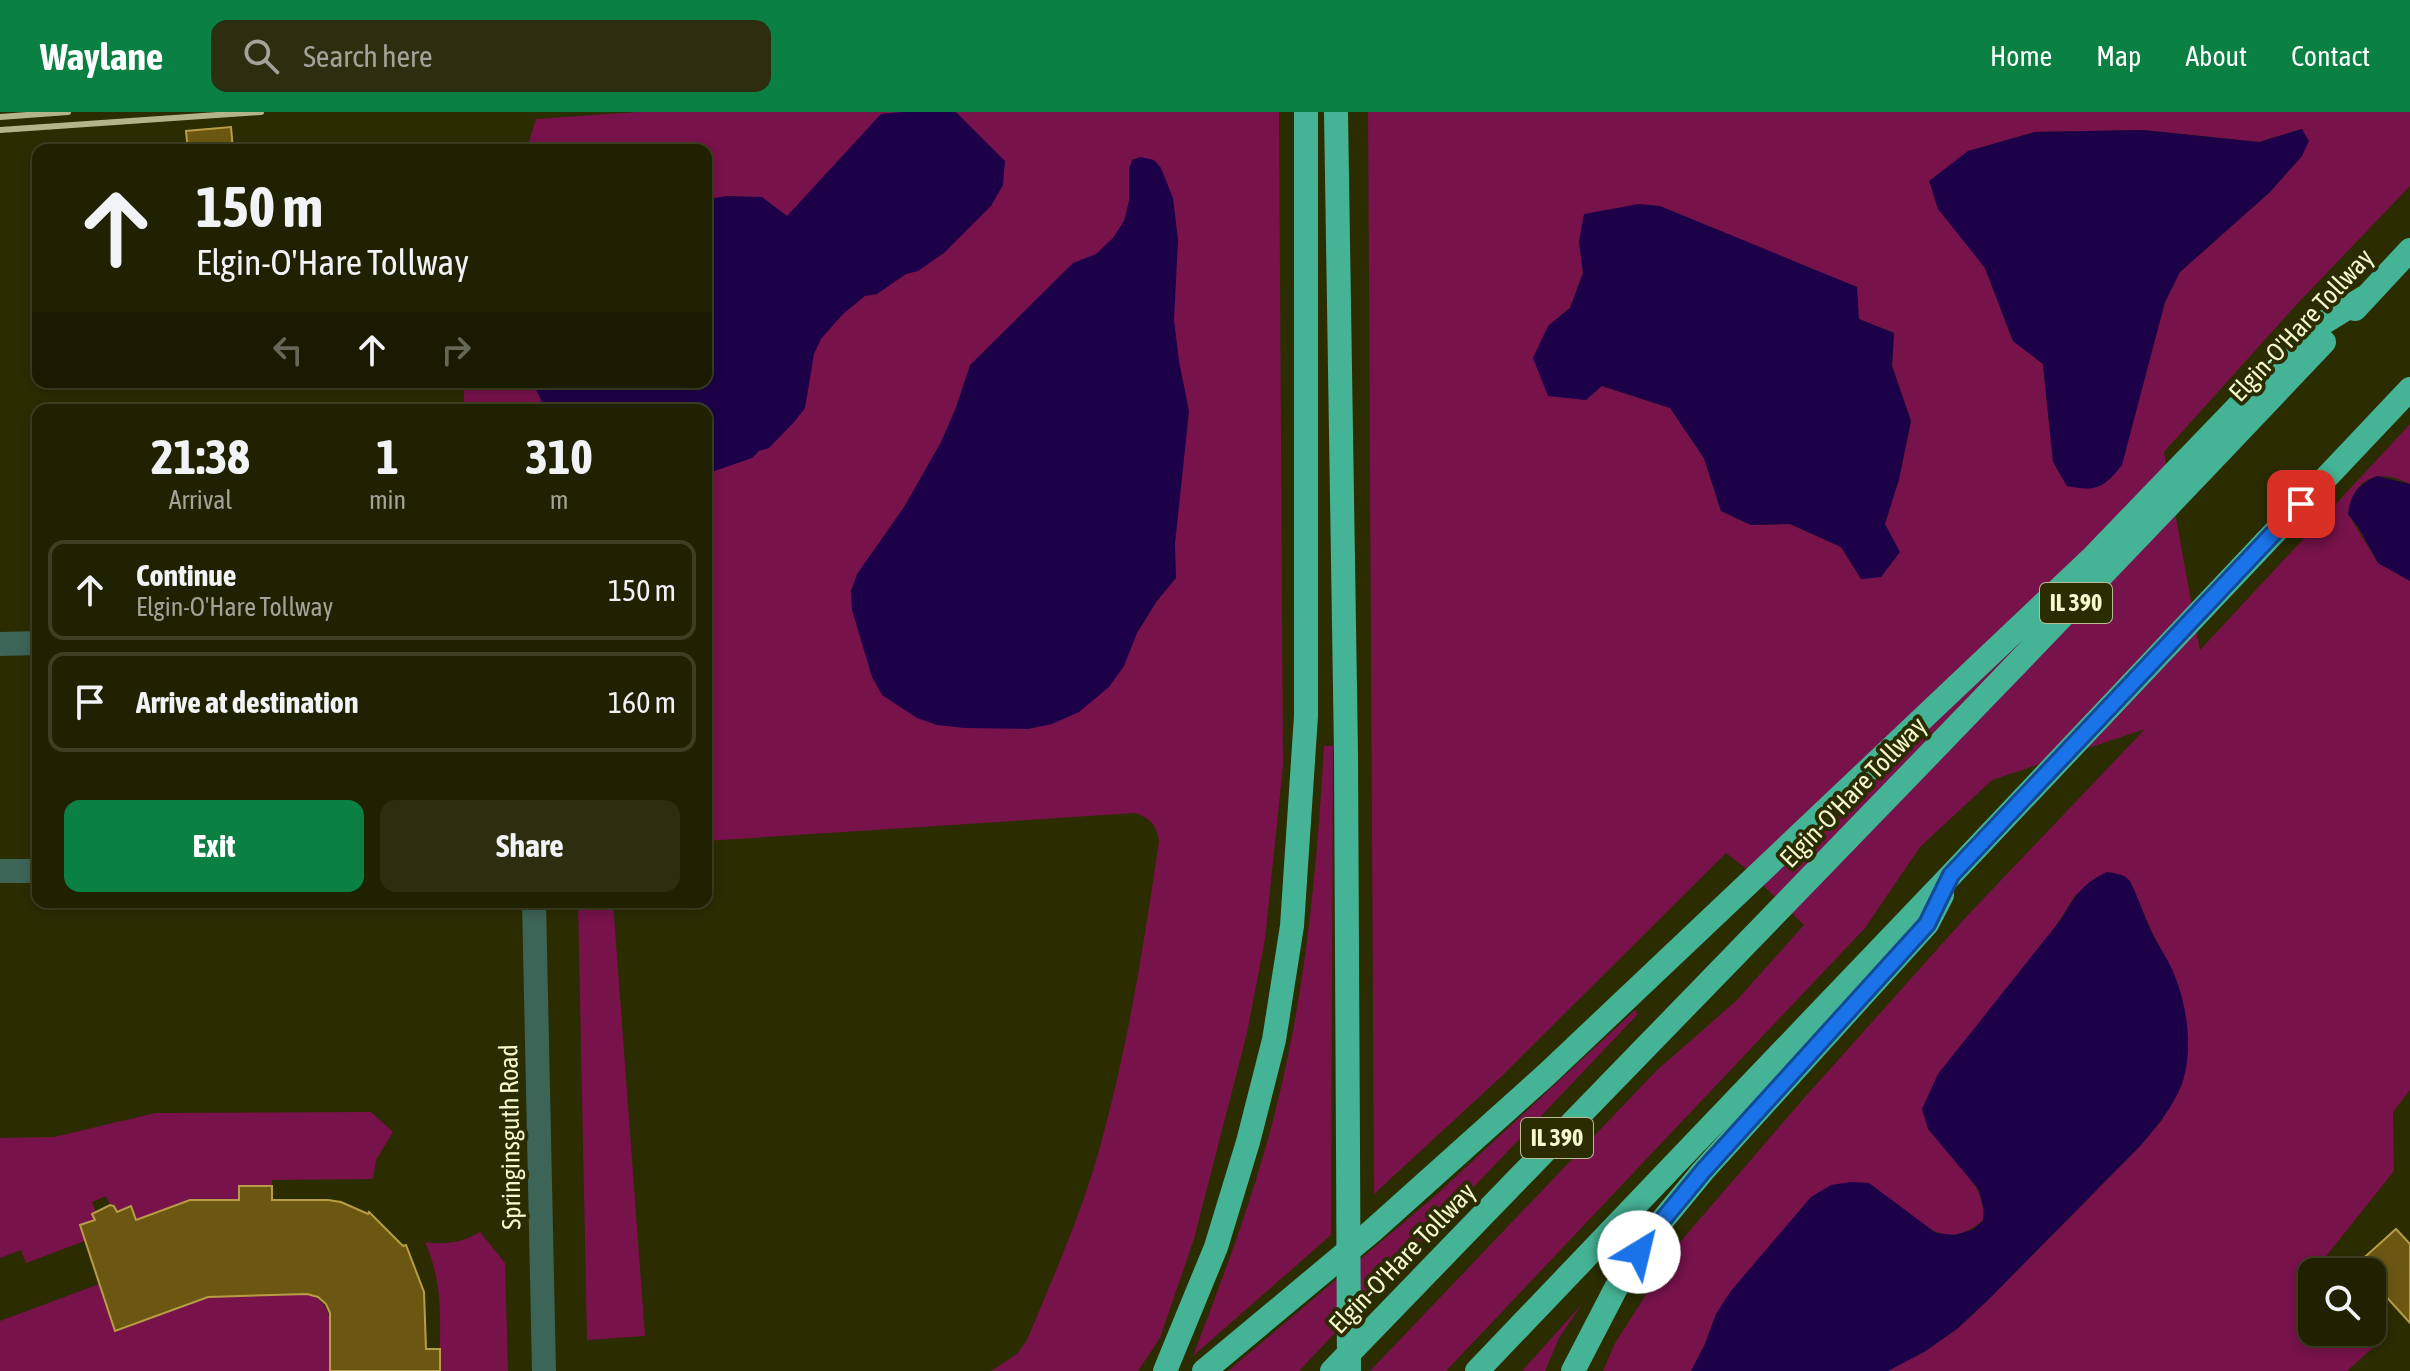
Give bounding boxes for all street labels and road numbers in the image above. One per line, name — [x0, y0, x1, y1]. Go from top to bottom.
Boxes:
street label: Elgin-O'Hare Tollway — [2223, 242, 2379, 407]
road number: IL 390 — [2040, 583, 2112, 623]
street label: Elgin-O'Hare Tollway — [1774, 710, 1932, 873]
street label: Springinsguth Road — [493, 1044, 527, 1230]
road number: IL 390 — [1521, 1118, 1593, 1158]
street label: Elgin-O'Hare Tollway — [1323, 1176, 1481, 1339]

